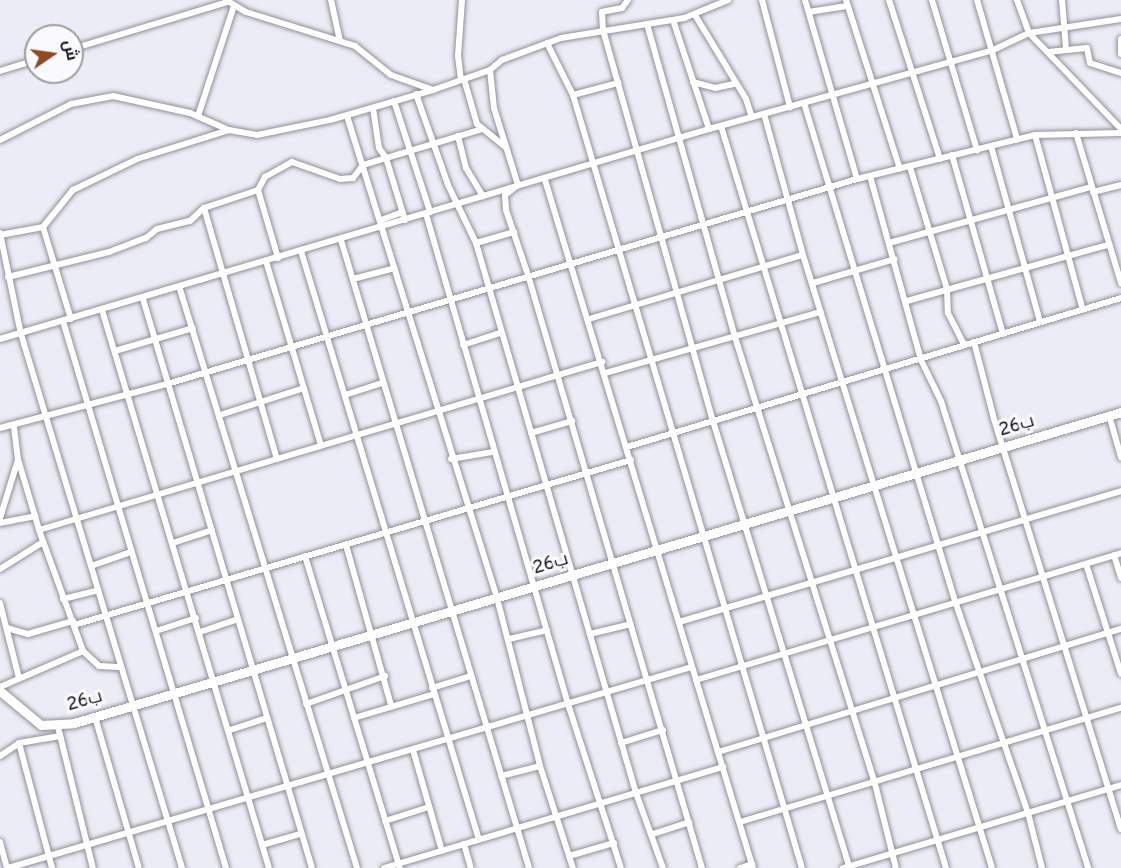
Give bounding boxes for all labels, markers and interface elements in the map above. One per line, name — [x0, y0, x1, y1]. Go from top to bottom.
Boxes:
north arrow — [24, 24, 84, 84]
text: ش — [58, 38, 82, 63]
street label: 26ب — [997, 411, 1037, 443]
street label: 26ب — [531, 549, 571, 581]
street label: 26ب — [65, 687, 105, 717]

